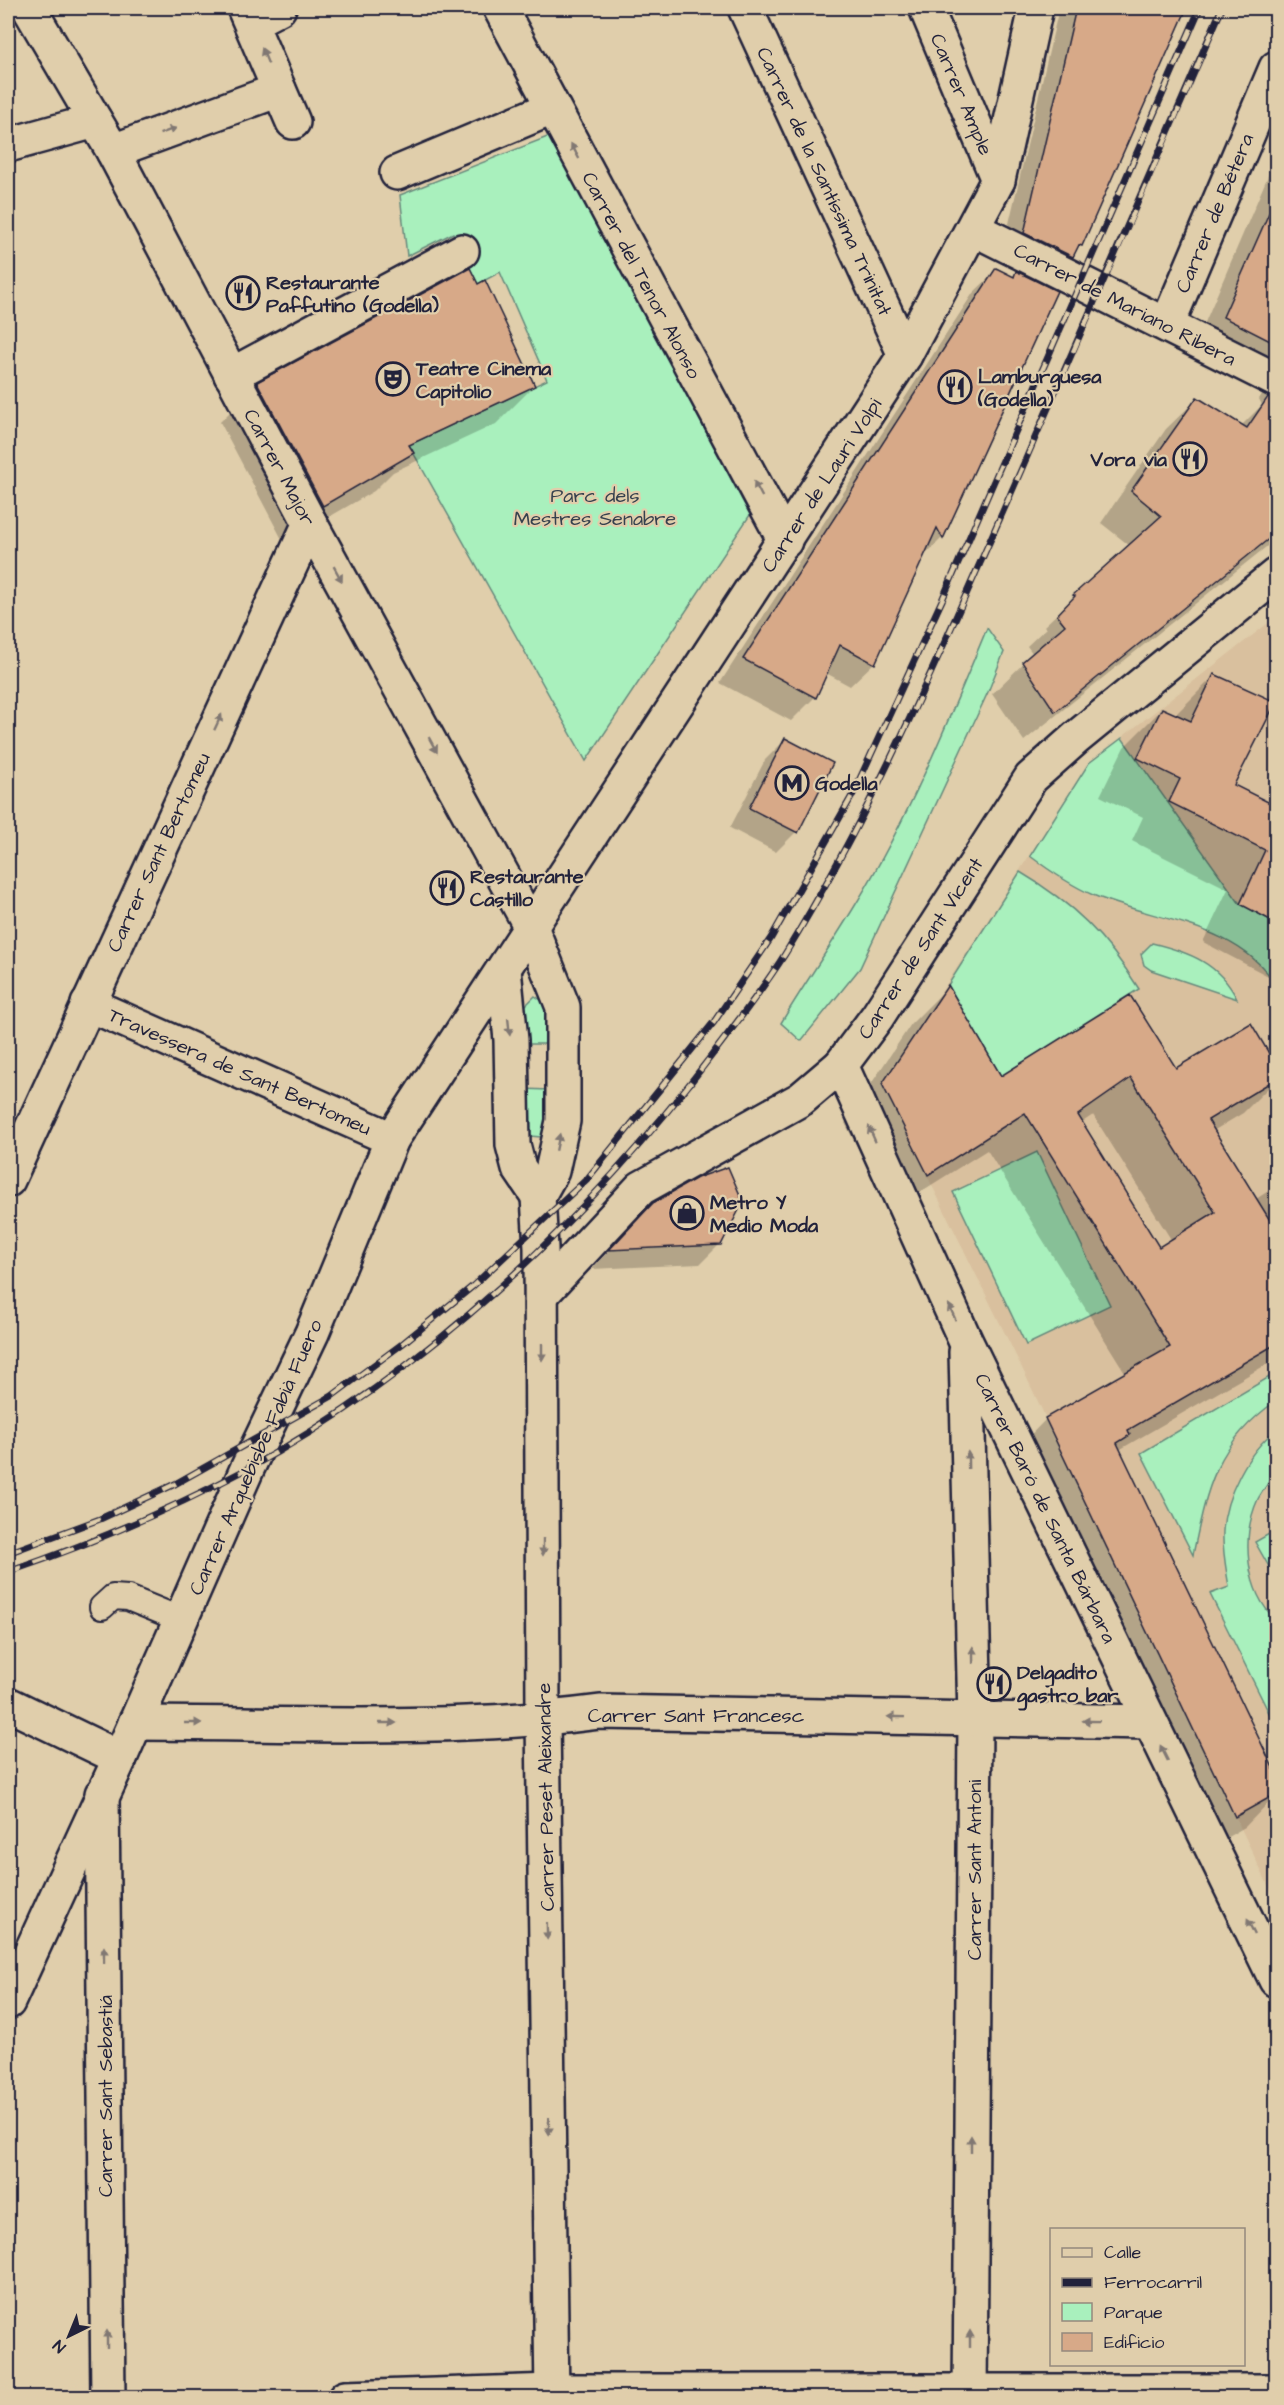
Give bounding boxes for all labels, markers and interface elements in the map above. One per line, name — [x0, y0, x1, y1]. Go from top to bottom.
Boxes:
street label: Carrer Ample — [923, 29, 999, 160]
street label: Carrer de la Santíssima Trinitat — [749, 42, 899, 320]
one-way arrow — [260, 47, 270, 65]
one-way arrow — [159, 125, 177, 135]
street label: Carrer de Bétera — [1169, 129, 1261, 297]
one-way arrow — [570, 143, 580, 160]
street label: Carrer del Tenor Alonso — [575, 167, 708, 384]
street label: Carrer de Mariano Ribera — [1009, 237, 1241, 373]
place label: Restaurante Paffutino (Godella) — [266, 269, 439, 320]
restaurant icon: Restaurante Paffutino (Godella) — [225, 275, 261, 311]
place label: Teatre Cinema Capitolio — [415, 355, 552, 406]
theatre icon: Teatre Cinema Capitolio — [375, 361, 411, 397]
place label: Lamburguesa (Godella) — [977, 363, 1102, 414]
restaurant icon: Lamburguesa (Godella) — [937, 369, 973, 405]
street label: Carrer de Lauri Volpi — [755, 393, 889, 578]
street label: Carrer Major — [237, 404, 322, 531]
restaurant icon: Vora via — [1172, 441, 1208, 477]
place label: Vora via — [1089, 446, 1168, 474]
one-way arrow — [753, 481, 763, 498]
park label: Parc dels Mestres Senabre — [514, 482, 676, 533]
one-way arrow — [333, 566, 343, 583]
one-way arrow — [214, 713, 224, 731]
one-way arrow — [428, 737, 438, 754]
street label: Carrer Sant Bertomeu — [100, 748, 218, 957]
metro station icon: Godella — [774, 765, 810, 801]
place label: Godella — [815, 770, 878, 798]
street label: Carrer de Sant Vicent — [851, 852, 990, 1045]
place label: Restaurante Castillo — [470, 863, 584, 914]
restaurant icon: Restaurante Castillo — [429, 870, 465, 906]
street label: Travessera de Sant Bertomeu — [104, 1001, 376, 1143]
one-way arrow — [504, 1018, 514, 1037]
one-way arrow — [867, 1125, 877, 1143]
one-way arrow — [554, 1132, 564, 1151]
place label: Metro Y Medio Moda — [710, 1189, 819, 1240]
shop icon: Metro Y Medio Moda — [669, 1195, 705, 1231]
one-way arrow — [948, 1303, 957, 1320]
street label: Carrer Arquebisbe Fabià Fuero — [182, 1315, 330, 1600]
one-way arrow — [537, 1343, 547, 1362]
street label: Carrer Baró de Santa Bárbara — [967, 1369, 1123, 1648]
one-way arrow — [964, 1451, 973, 1470]
one-way arrow — [538, 1538, 548, 1557]
one-way arrow — [968, 1646, 978, 1665]
place label: Delgadito gastro bar — [1017, 1659, 1119, 1711]
restaurant icon: Delgadito gastro bar — [976, 1666, 1012, 1702]
street label: Carrer Peset Aleixandre — [530, 1682, 562, 1911]
street label: Carrer Sant Francesc — [588, 1702, 805, 1730]
one-way arrow — [886, 1713, 905, 1722]
one-way arrow — [1081, 1716, 1100, 1726]
one-way arrow — [184, 1718, 203, 1728]
one-way arrow — [379, 1718, 398, 1728]
one-way arrow — [1160, 1744, 1169, 1761]
street label: Carrer Sant Antoni — [961, 1780, 989, 1960]
one-way arrow — [1246, 1919, 1255, 1936]
one-way arrow — [542, 1922, 551, 1941]
one-way arrow — [99, 1946, 109, 1965]
street label: Carrer Sant Sebastiá — [92, 1995, 120, 2197]
one-way arrow — [544, 2117, 554, 2136]
one-way arrow — [967, 2135, 976, 2154]
legend — [1050, 2228, 1245, 2366]
text: Calle — [1104, 2240, 1142, 2265]
text: Ferrocarril — [1104, 2270, 1202, 2295]
text: Parque — [1104, 2300, 1163, 2325]
north arrow — [39, 2306, 99, 2366]
one-way arrow — [102, 2330, 112, 2349]
one-way arrow — [965, 2330, 975, 2349]
text: Edificio — [1104, 2330, 1164, 2355]
text: N — [48, 2335, 71, 2358]

